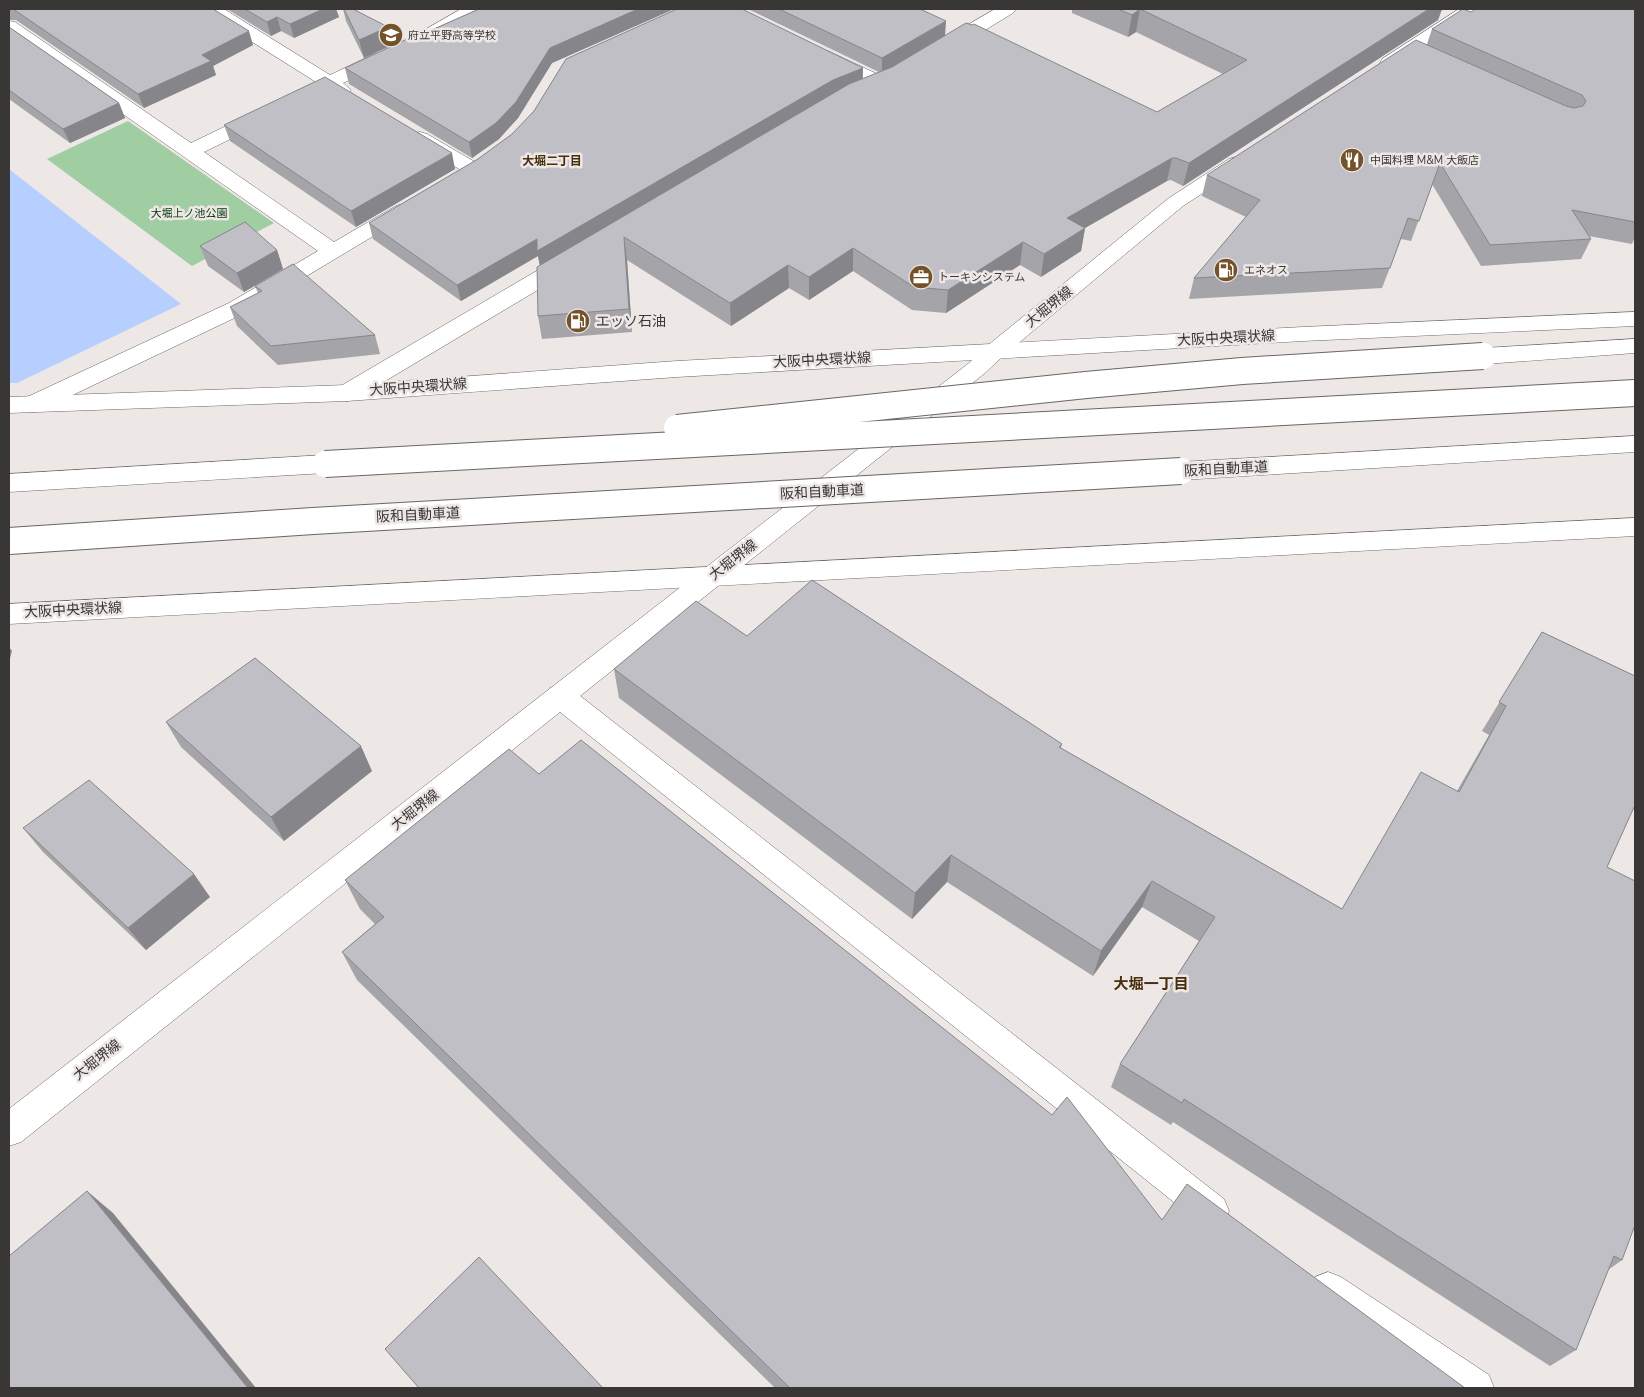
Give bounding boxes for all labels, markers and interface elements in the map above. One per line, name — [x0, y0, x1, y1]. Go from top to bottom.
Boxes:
school or university icon: 府立平野高等学校 — [378, 22, 404, 48]
place label: 府立平野高等学校 — [408, 28, 496, 43]
restaurant icon: 中国料理 M&M 大飯店 — [1339, 147, 1365, 173]
district label: 大堀二丁目 — [522, 153, 582, 169]
place label: 中国料理 M&M 大飯店 — [1370, 153, 1479, 168]
park label: 大堀上ノ池公園 — [151, 206, 228, 221]
fuel station icon: エネオス — [1213, 257, 1239, 283]
place label: エネオス — [1244, 263, 1288, 278]
office icon: トーキンシステム — [908, 264, 934, 290]
place label: トーキンシステム — [938, 270, 1025, 285]
street label: 大堀堺線 — [1021, 282, 1077, 332]
fuel station icon: エッソ石油 — [565, 308, 591, 334]
place label: エッソ石油 — [596, 312, 666, 331]
street label: 大阪中央環状線 — [1177, 326, 1275, 350]
street label: 大阪中央環状線 — [773, 348, 871, 372]
street label: 大阪中央環状線 — [368, 374, 468, 400]
street label: 阪和自動車道 — [1184, 457, 1268, 481]
street label: 阪和自動車道 — [780, 480, 864, 504]
street label: 阪和自動車道 — [376, 503, 460, 527]
street label: 大堀堺線 — [705, 535, 761, 585]
street label: 大阪中央環状線 — [24, 598, 122, 622]
street label: 大堀堺線 — [387, 785, 443, 835]
district label: 大堀一丁目 — [1113, 974, 1189, 994]
street label: 大堀堺線 — [69, 1035, 125, 1085]

